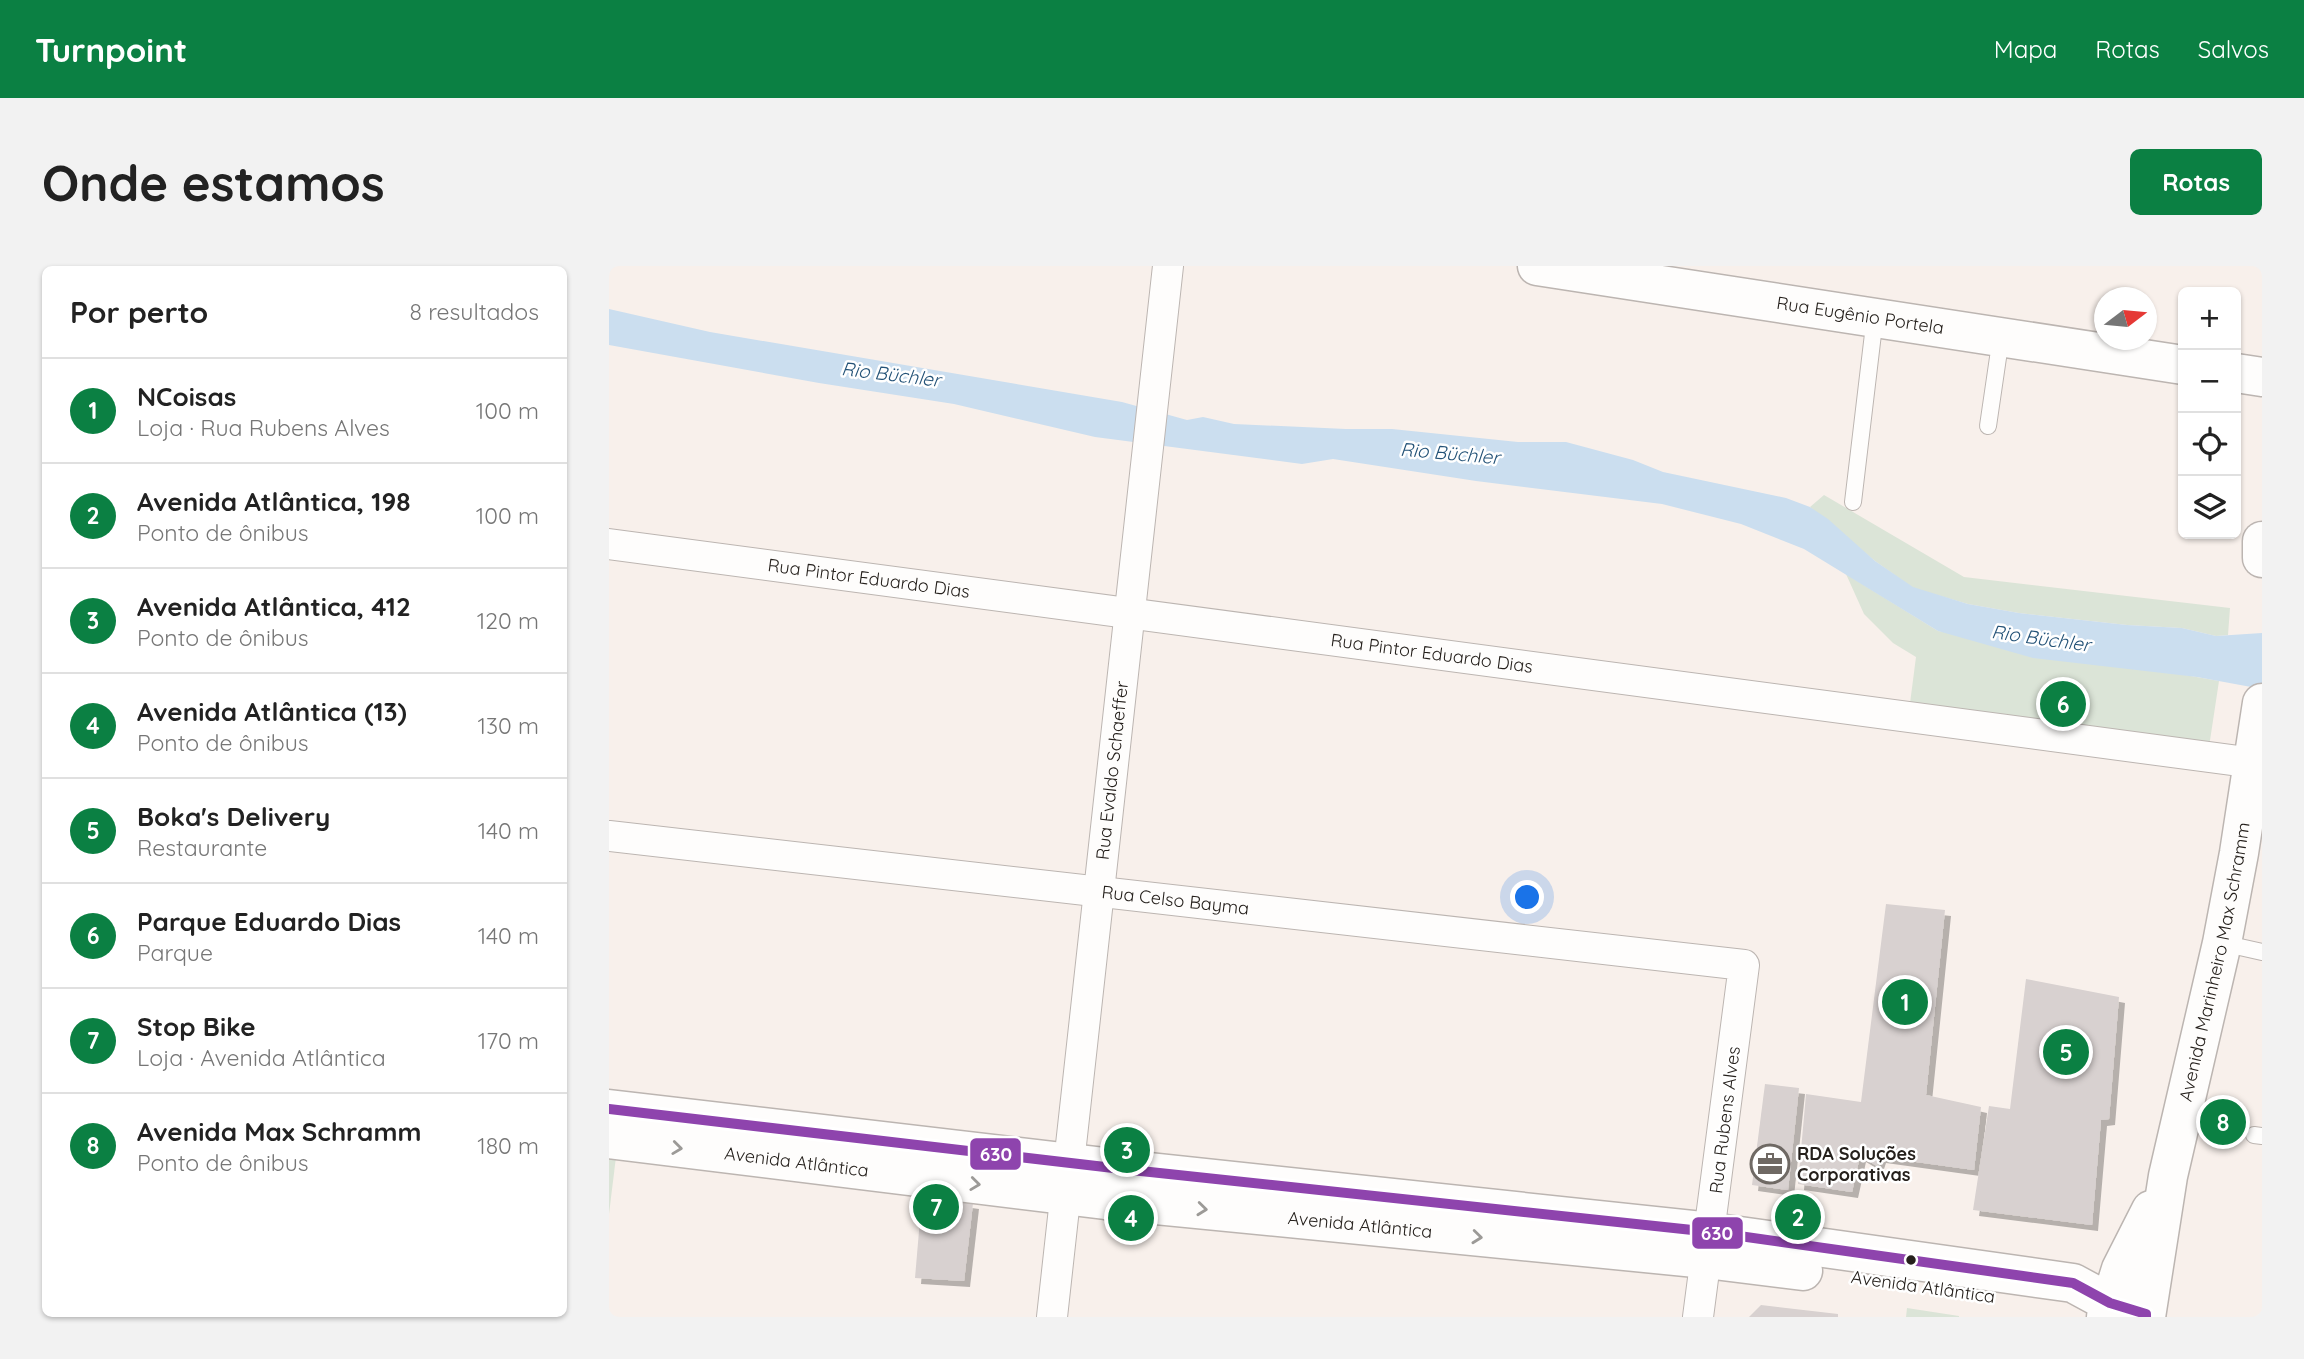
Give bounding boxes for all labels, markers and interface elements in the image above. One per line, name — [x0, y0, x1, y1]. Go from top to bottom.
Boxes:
text: Turnpoint — [35, 29, 187, 70]
text: Mapa — [1994, 34, 2057, 64]
text: Rotas — [2095, 34, 2160, 64]
text: Salvos — [2198, 34, 2269, 64]
button: Rotas — [2130, 149, 2262, 215]
text: Onde estamos — [42, 152, 385, 213]
north arrow — [2094, 287, 2157, 350]
map controls — [2178, 287, 2241, 539]
button: + — [2178, 287, 2241, 350]
street label: Rua Eugênio Portela — [1775, 291, 1945, 339]
text: Por perto — [70, 293, 208, 331]
text: 8 resultados — [410, 297, 539, 326]
button: − — [2178, 350, 2241, 413]
water label: Rio Büchler — [840, 356, 945, 392]
text: NCoisas — [137, 380, 236, 413]
text: 1 — [89, 396, 97, 425]
text: 100 m — [476, 396, 539, 425]
text: Loja · Rua Rubens Alves — [137, 413, 390, 442]
button: locate — [2178, 413, 2241, 476]
water label: Rio Büchler — [1399, 437, 1503, 470]
button: layers — [2178, 476, 2241, 539]
text: Avenida Atlântica, 198 — [137, 485, 410, 518]
text: 2 — [86, 501, 100, 530]
text: 100 m — [476, 501, 539, 530]
text: Ponto de ônibus — [137, 518, 309, 547]
street label: Rua Pintor Eduardo Dias — [766, 553, 971, 603]
text: Avenida Atlântica, 412 — [137, 590, 411, 623]
text: 3 — [87, 606, 99, 635]
text: 120 m — [477, 606, 539, 635]
water label: Rio Büchler — [1990, 619, 2095, 657]
text: Ponto de ônibus — [137, 623, 309, 652]
street label: Rua Pintor Eduardo Dias — [1329, 628, 1534, 678]
pin: 6 — [2040, 678, 2086, 730]
street label: Rua Evaldo Schaeffer — [1091, 680, 1133, 861]
text: Avenida Atlântica (13) — [137, 695, 407, 728]
text: 4 — [86, 711, 100, 740]
text: 130 m — [477, 711, 539, 740]
text: Ponto de ônibus — [137, 728, 309, 757]
text: Boka's Delivery — [137, 800, 330, 833]
text: 5 — [86, 816, 100, 845]
text: 140 m — [478, 816, 539, 845]
street label: Avenida Marinheiro Max Schramm — [2174, 820, 2255, 1104]
text: Restaurante — [137, 833, 267, 862]
street label: Rua Celso Bayma — [1100, 880, 1250, 920]
your location — [1510, 880, 1544, 914]
text: Parque Eduardo Dias — [137, 905, 401, 938]
text: 6 — [87, 921, 99, 950]
text: 140 m — [478, 921, 539, 950]
text: Parque — [137, 938, 213, 967]
pin: 1 — [1882, 976, 1928, 1028]
text: Stop Bike — [137, 1010, 256, 1043]
text: 7 — [87, 1026, 99, 1055]
text: 170 m — [478, 1026, 539, 1055]
pin: 5 — [2043, 1026, 2089, 1078]
text: Loja · Avenida Atlântica — [137, 1043, 386, 1072]
street label: Rua Rubens Alves — [1704, 1045, 1745, 1195]
pin: 8 — [2200, 1096, 2246, 1148]
text: Avenida Max Schramm — [137, 1115, 421, 1148]
pin: 3 — [1104, 1124, 1150, 1176]
text: 8 — [87, 1131, 99, 1160]
text: 180 m — [477, 1131, 539, 1160]
line badge: 630 — [969, 1137, 1022, 1171]
one-way arrow — [671, 1140, 683, 1155]
street label: Avenida Atlântica — [723, 1141, 870, 1182]
text: 630 — [980, 1142, 1012, 1166]
place label: RDA Soluções Corporativas — [1797, 1142, 1916, 1186]
office icon: RDA Soluções Corporativas — [1749, 1143, 1791, 1185]
text: Ponto de ônibus — [137, 1148, 309, 1177]
one-way arrow — [970, 1177, 981, 1192]
pin: 7 — [913, 1181, 959, 1233]
pin: 2 — [1775, 1191, 1821, 1243]
pin: 4 — [1108, 1192, 1154, 1244]
one-way arrow — [1196, 1202, 1207, 1217]
street label: Avenida Atlântica — [1287, 1206, 1433, 1243]
line badge: 630 — [1691, 1216, 1744, 1250]
text: 630 — [1701, 1221, 1733, 1245]
one-way arrow — [1471, 1229, 1483, 1244]
unlabelled marker — [1904, 1253, 1918, 1267]
street label: Avenida Atlântica — [1850, 1265, 1996, 1308]

